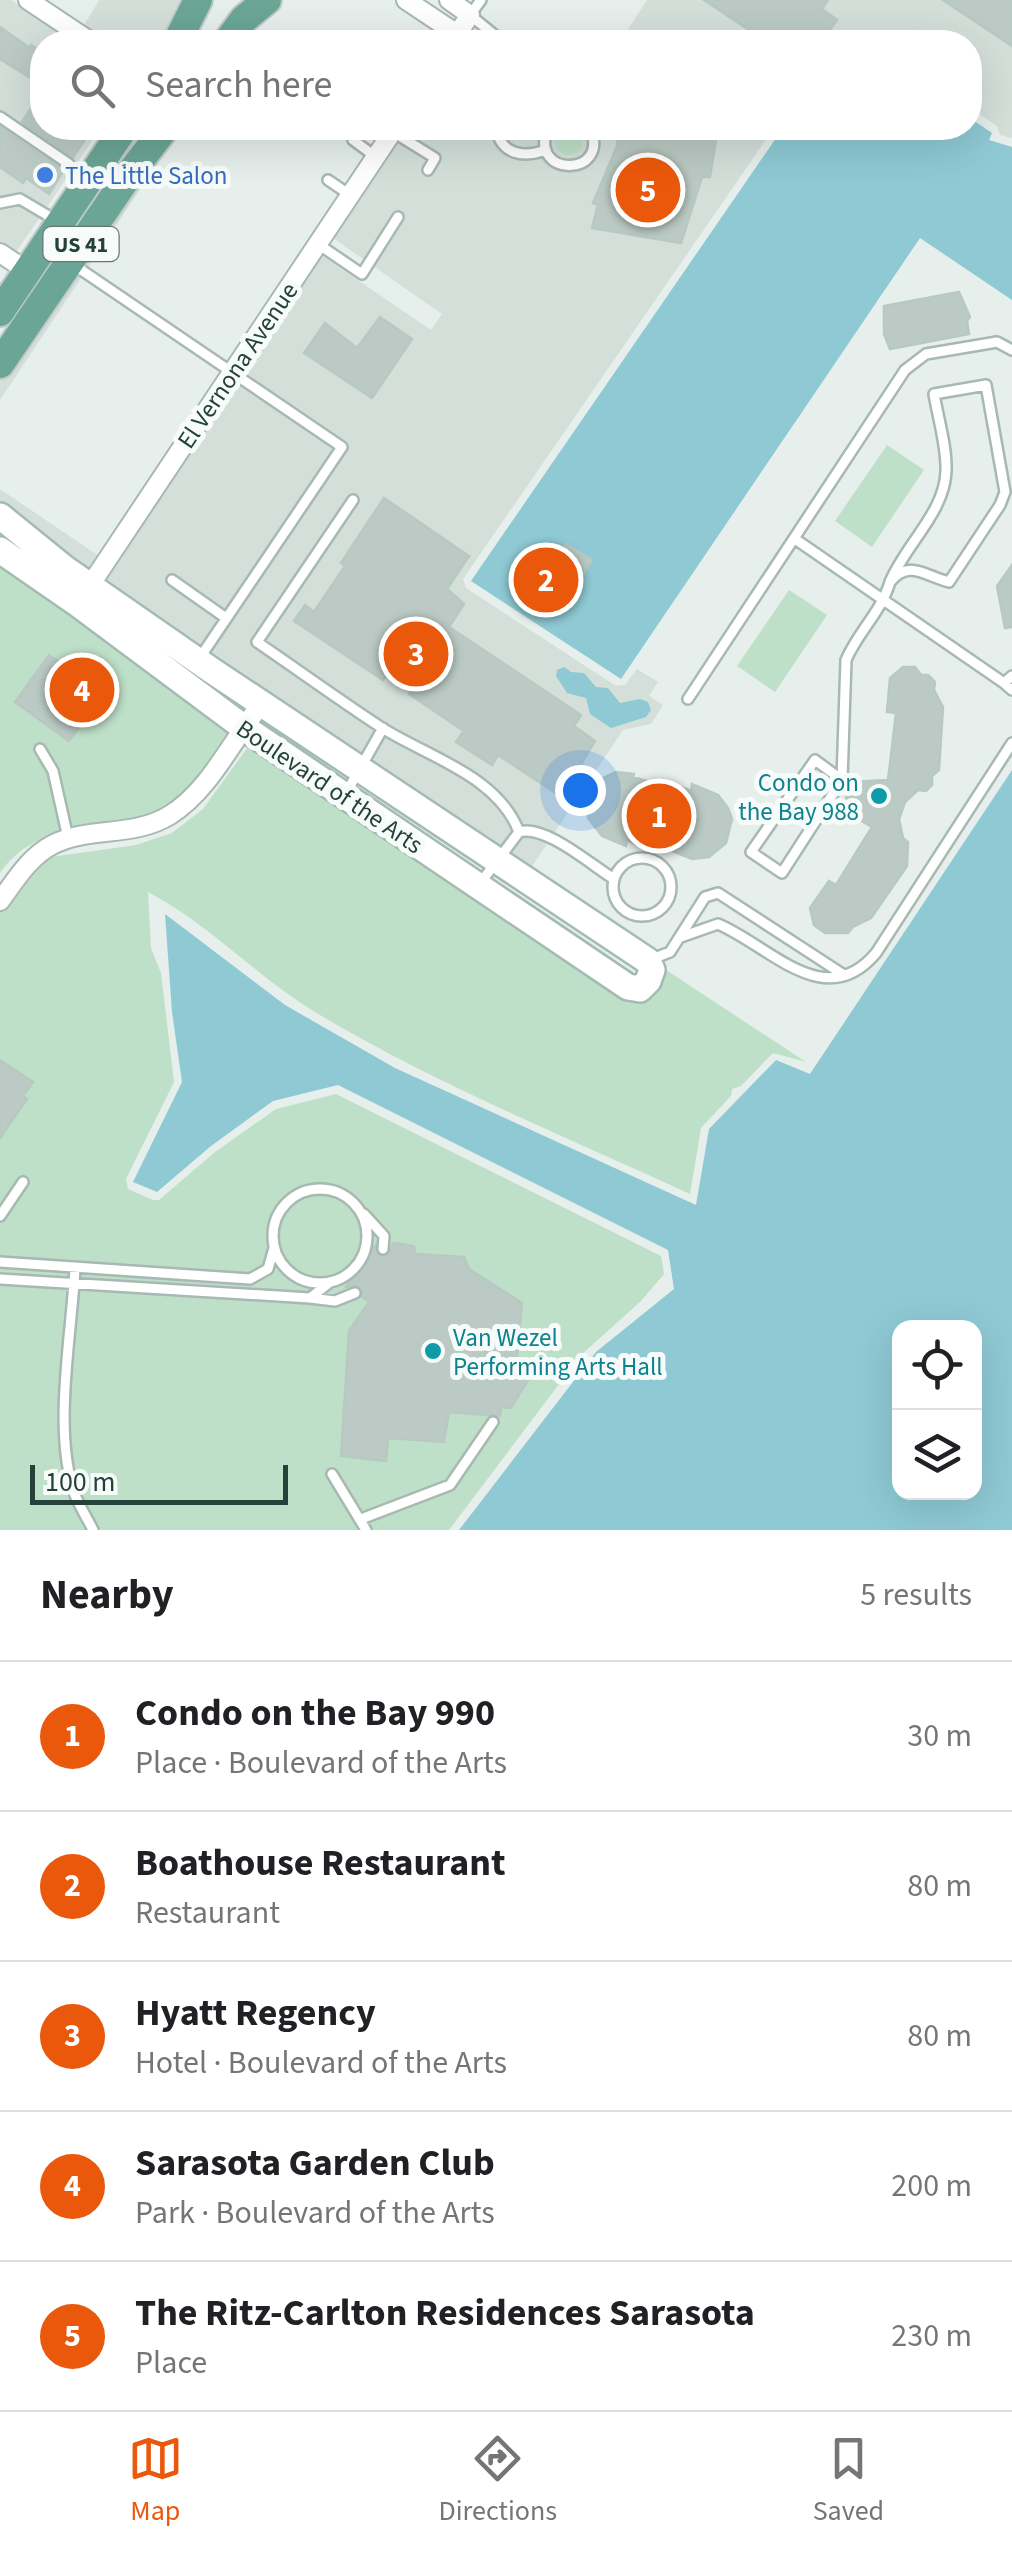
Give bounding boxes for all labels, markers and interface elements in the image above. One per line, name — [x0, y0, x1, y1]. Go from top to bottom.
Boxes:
search box — [30, 30, 982, 140]
icon: search — [65, 58, 120, 113]
text: Search here — [145, 58, 332, 112]
pin: 5 — [616, 152, 680, 228]
place label: The Little Salon — [65, 158, 227, 194]
marker: The Little Salon — [34, 164, 56, 186]
road number: US 41 — [44, 227, 118, 261]
street label: El Vernona Avenue — [169, 275, 307, 456]
pin: 2 — [514, 542, 578, 618]
pin: 3 — [384, 616, 448, 692]
pin: 4 — [49, 652, 114, 728]
street label: Boulevard of the Arts — [229, 711, 430, 863]
your location — [555, 765, 606, 816]
place label: Condo on the Bay 988 — [738, 765, 859, 830]
pin: 1 — [626, 778, 692, 854]
marker: Condo on the Bay 988 — [868, 785, 890, 807]
place label: Van Wezel Performing Arts Hall — [453, 1320, 663, 1385]
map controls — [892, 1320, 982, 1500]
button: locate — [892, 1320, 982, 1410]
marker: Van Wezel Performing Arts Hall — [422, 1340, 444, 1362]
button: layers — [892, 1410, 982, 1500]
scale bar — [30, 1460, 288, 1504]
text: 100 m — [45, 1462, 116, 1502]
text: Nearby — [40, 1565, 174, 1625]
text: 5 results — [860, 1572, 972, 1618]
text: Condo on the Bay 990 — [135, 1686, 495, 1740]
text: 1 — [64, 1713, 81, 1759]
text: 30 m — [907, 1713, 972, 1759]
text: Place · Boulevard of the Arts — [135, 1740, 507, 1786]
text: Boathouse Restaurant — [135, 1836, 505, 1890]
text: 2 — [64, 1863, 81, 1909]
text: 80 m — [907, 1863, 972, 1909]
text: Restaurant — [135, 1890, 280, 1936]
text: Hyatt Regency — [135, 1986, 376, 2040]
text: 3 — [64, 2013, 81, 2059]
text: 80 m — [907, 2013, 972, 2059]
text: Hotel · Boulevard of the Arts — [135, 2040, 507, 2086]
text: Sarasota Garden Club — [135, 2136, 495, 2190]
text: 4 — [64, 2163, 81, 2209]
text: 200 m — [891, 2163, 972, 2209]
text: Park · Boulevard of the Arts — [135, 2190, 495, 2236]
text: The Ritz-Carlton Residences Sarasota — [135, 2286, 755, 2340]
text: 5 — [64, 2313, 81, 2359]
text: 230 m — [891, 2313, 972, 2359]
text: Place — [135, 2340, 207, 2386]
tab: Map — [128, 2431, 183, 2531]
tab: Directions — [439, 2431, 557, 2531]
tab: Saved — [813, 2431, 884, 2531]

